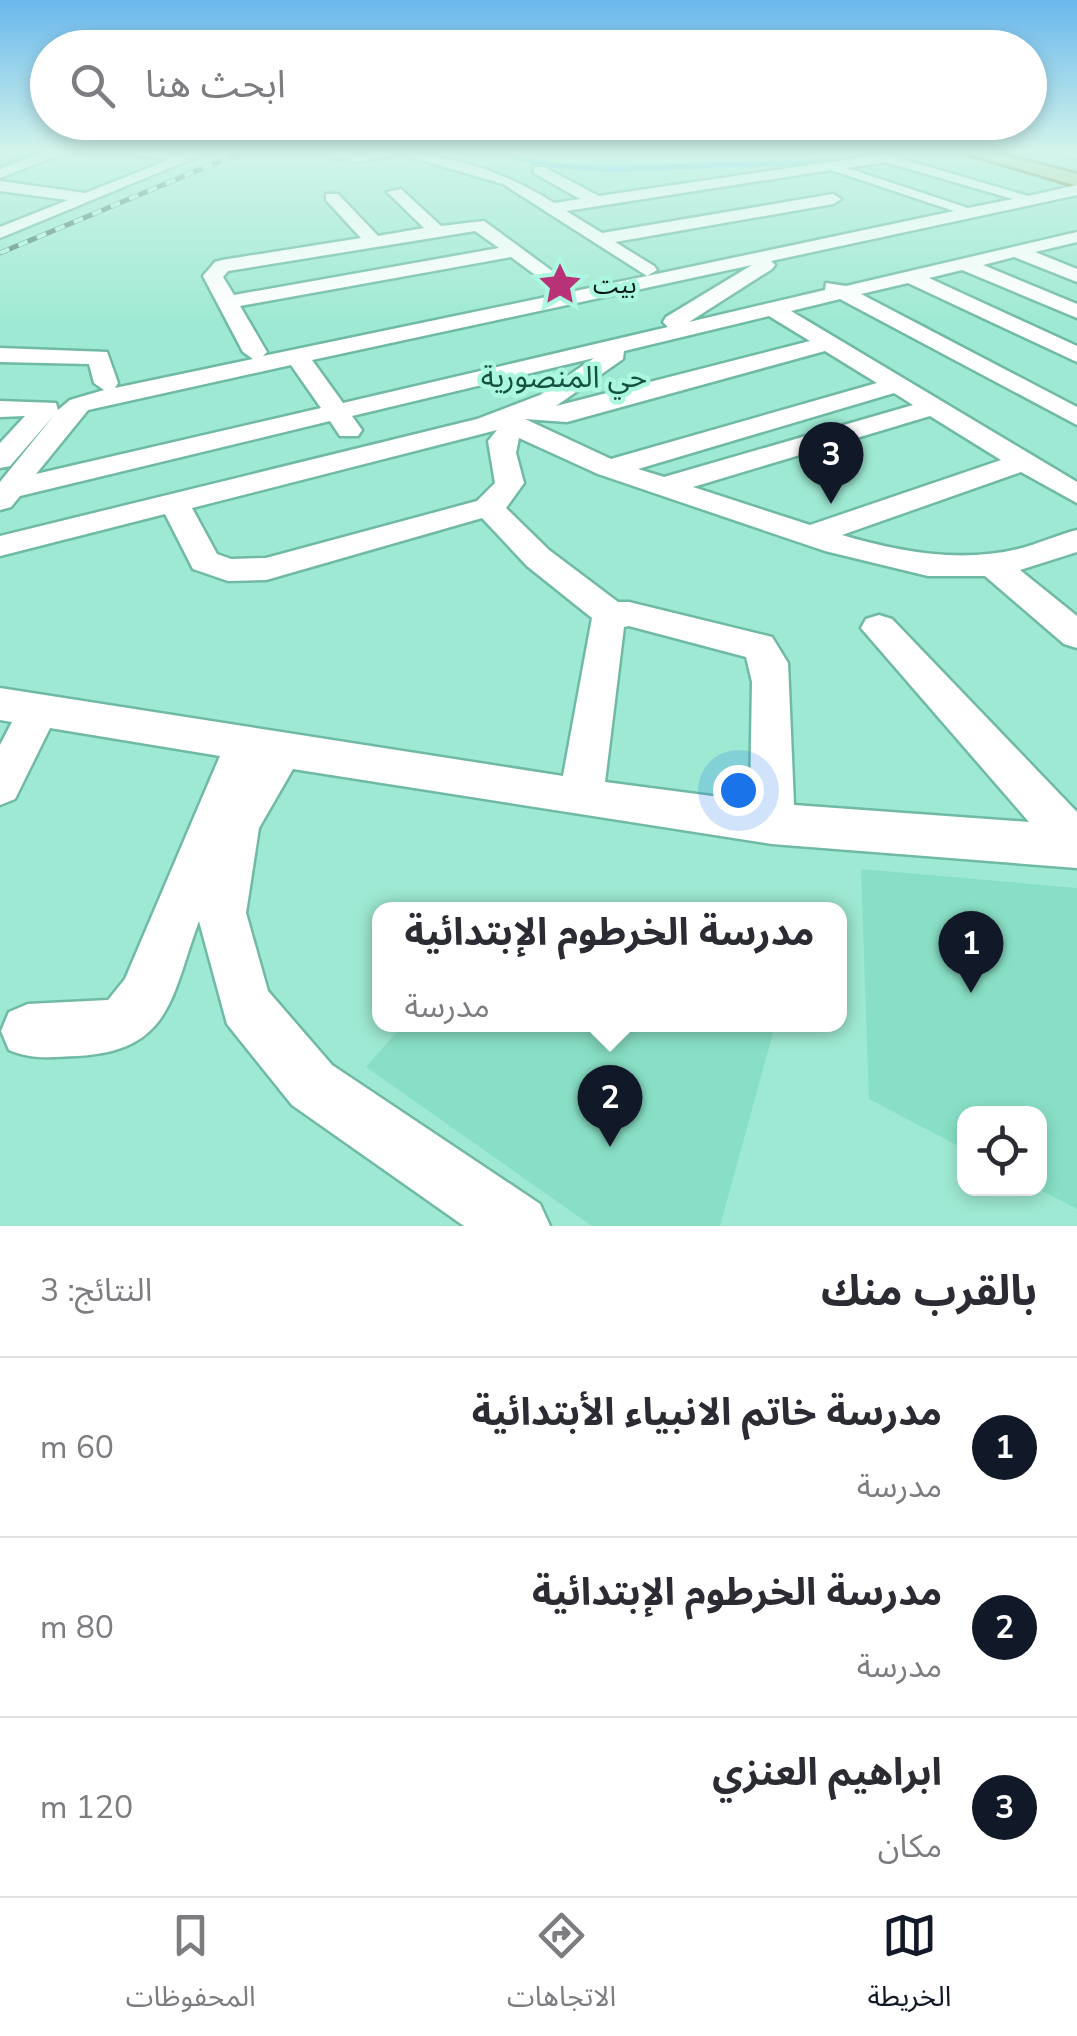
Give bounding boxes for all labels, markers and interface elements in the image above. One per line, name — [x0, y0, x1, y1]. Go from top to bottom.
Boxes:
search box — [30, 30, 1047, 140]
icon: search — [65, 58, 120, 113]
text: ابحث هنا — [145, 59, 286, 110]
place icon: بيت — [536, 260, 584, 308]
place label: بيت — [593, 268, 636, 302]
district label: حي المنصورية — [481, 357, 647, 400]
pin: 3 — [798, 422, 864, 504]
your location — [713, 765, 764, 816]
popup — [372, 902, 847, 1032]
text: مدرسة الخرطوم الإبتدائية — [405, 907, 814, 958]
pin: 1 — [938, 910, 1004, 993]
text: مدرسة — [405, 985, 490, 1028]
pin: 2 — [578, 1064, 642, 1147]
map controls — [957, 1106, 1047, 1196]
button: locate — [957, 1106, 1047, 1196]
text: بالقرب منك — [821, 1263, 1037, 1320]
text: النتائج: 3 — [40, 1269, 152, 1312]
text: مدرسة خاتم الانبياء الأبتدائية — [472, 1387, 942, 1438]
text: 60 m — [40, 1426, 114, 1469]
text: 1 — [995, 1426, 1014, 1469]
text: مدرسة — [857, 1465, 942, 1508]
text: مدرسة الخرطوم الإبتدائية — [532, 1567, 942, 1618]
text: 80 m — [40, 1606, 114, 1649]
text: 2 — [995, 1606, 1014, 1649]
text: مدرسة — [857, 1645, 942, 1688]
text: ابراهيم العنزي — [712, 1747, 942, 1798]
text: 120 m — [40, 1786, 133, 1829]
text: 3 — [995, 1786, 1014, 1829]
text: مكان — [878, 1825, 942, 1868]
tab: المحفوظات — [126, 1908, 256, 2027]
tab: الاتجاهات — [507, 1908, 616, 2027]
tab: الخريطة — [867, 1908, 951, 2027]

